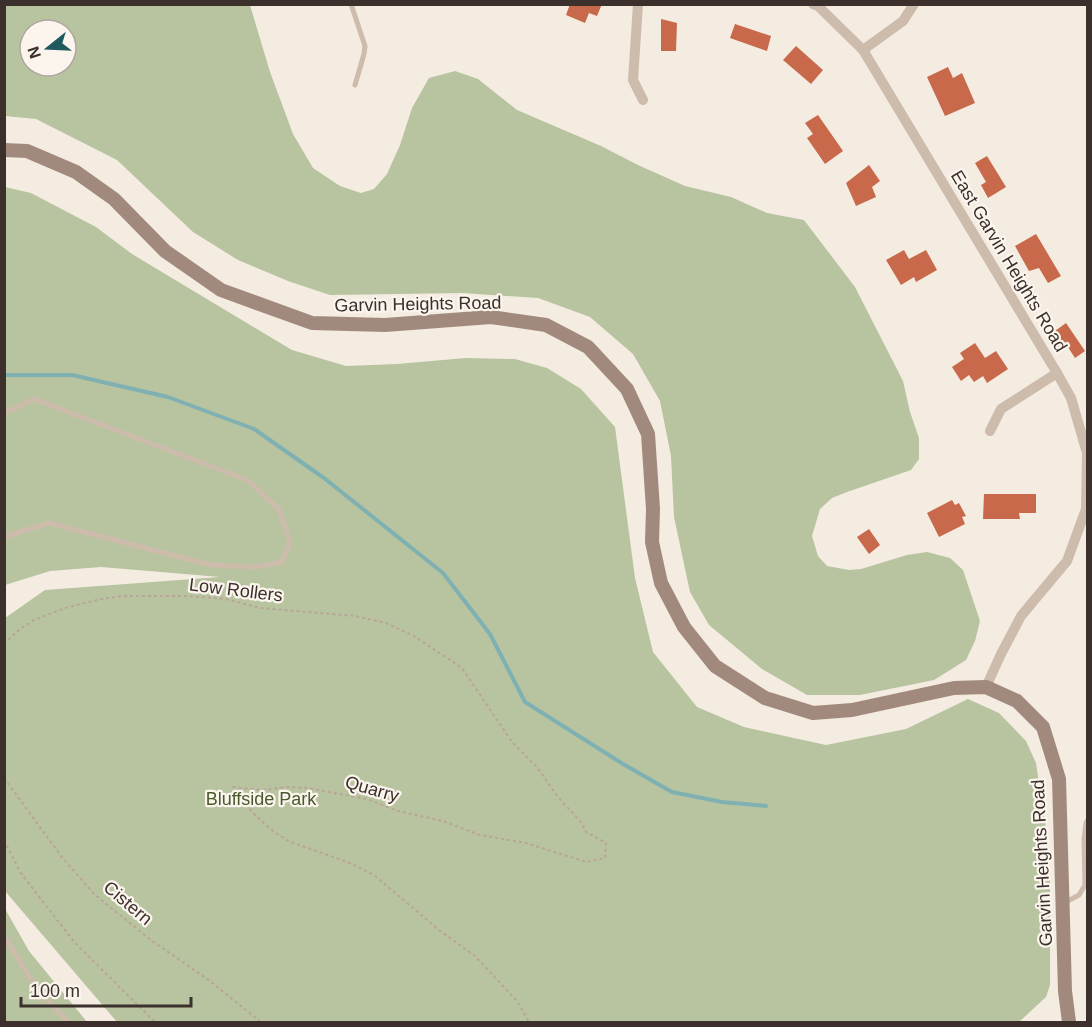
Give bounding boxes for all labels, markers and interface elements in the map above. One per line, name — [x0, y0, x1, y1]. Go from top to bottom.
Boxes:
north arrow — [18, 18, 78, 78]
text: N — [24, 44, 44, 61]
street label: East Garvin Heights Road — [947, 167, 1071, 355]
street label: Garvin Heights Road — [334, 293, 502, 315]
street label: Low Rollers — [188, 574, 284, 606]
street label: Quarry — [343, 772, 401, 806]
street label: Garvin Heights Road — [1028, 779, 1056, 947]
park label: Bluffside Park — [206, 789, 317, 809]
street label: Cistern — [100, 877, 156, 929]
scale bar — [21, 970, 190, 1008]
text: 100 m — [30, 981, 80, 1001]

